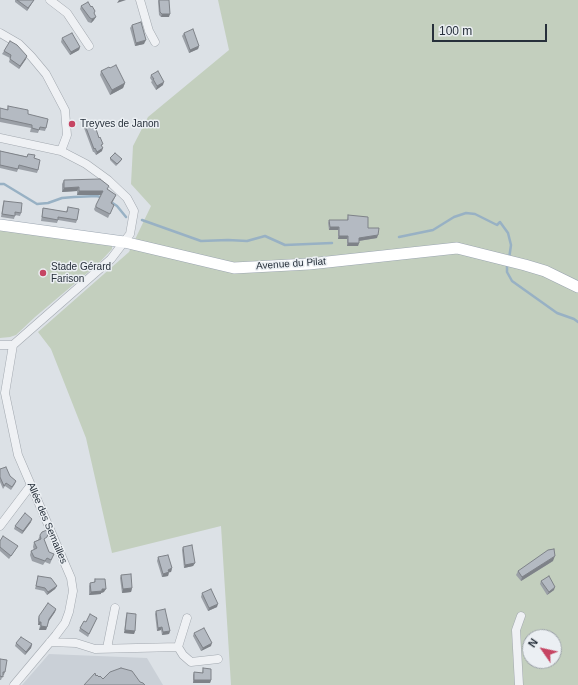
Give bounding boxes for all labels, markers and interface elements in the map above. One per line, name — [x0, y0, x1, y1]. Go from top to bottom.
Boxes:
scale bar — [434, 16, 549, 42]
text: 100 m — [439, 24, 472, 38]
place label: Treyves de Janon — [80, 118, 159, 130]
marker: Treyves de Janon — [67, 119, 77, 129]
street label: Avenue du Pilat — [256, 256, 326, 272]
place label: Stade Gérard Farison — [51, 261, 111, 284]
marker: Stade Gérard Farison — [38, 268, 48, 278]
street label: Allée des Semailles — [24, 480, 70, 566]
north arrow — [522, 629, 562, 669]
text: N — [526, 636, 540, 650]

